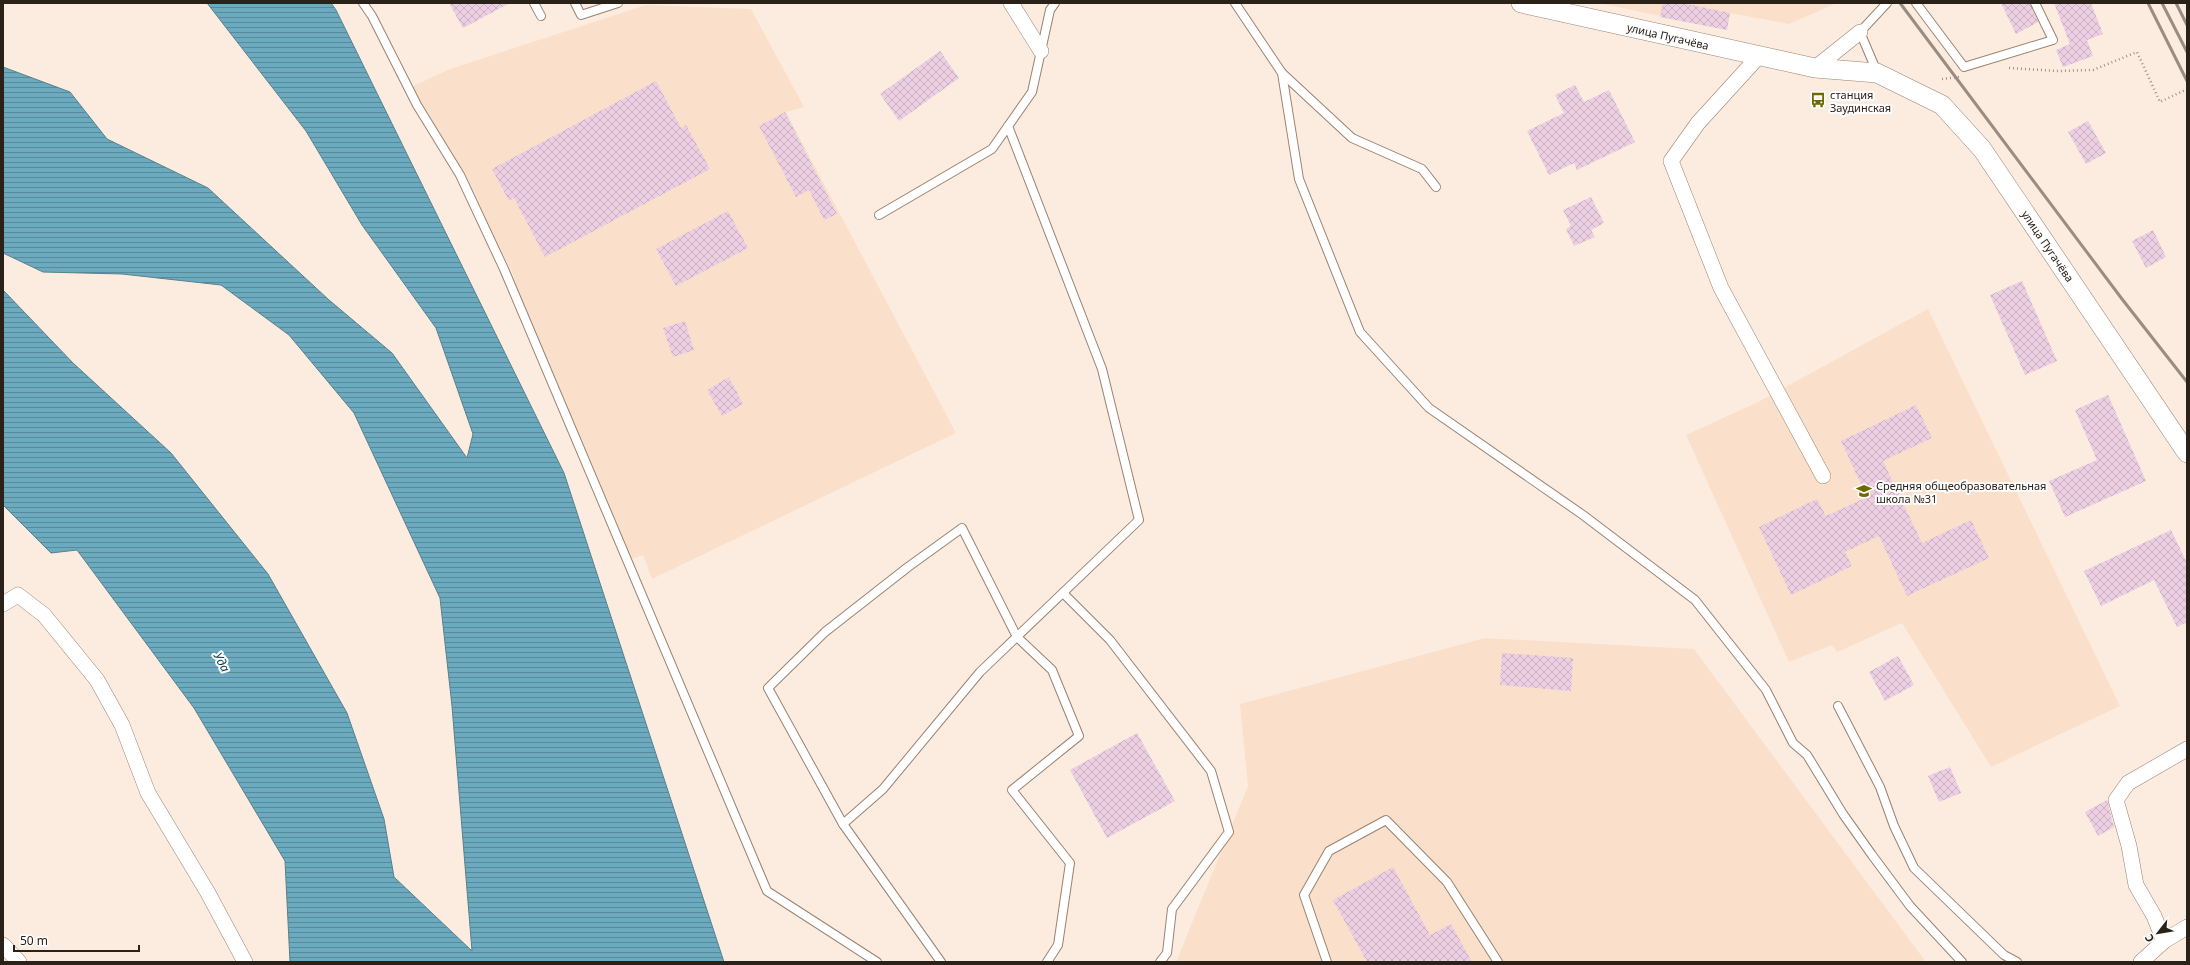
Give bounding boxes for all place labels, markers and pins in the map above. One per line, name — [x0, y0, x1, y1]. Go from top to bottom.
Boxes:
place label: станция Заудинская — [1830, 87, 1891, 115]
bus stop icon: станция Заудинская — [1809, 91, 1827, 109]
place label: Средняя общеобразовательная школа №31 — [1876, 478, 2046, 506]
school or university icon: Средняя общеобразовательная школа №31 — [1855, 482, 1873, 500]

